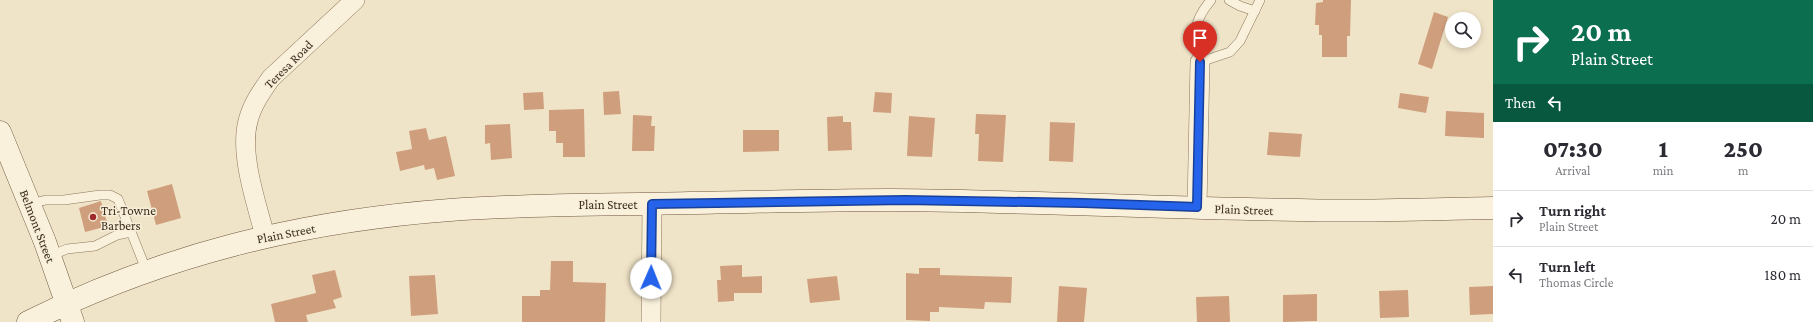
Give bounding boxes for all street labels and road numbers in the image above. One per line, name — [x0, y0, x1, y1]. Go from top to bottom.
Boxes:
street label: Teresa Road — [261, 37, 316, 92]
street label: Belmont Street — [17, 187, 59, 266]
street label: Plain Street — [578, 197, 638, 212]
street label: Plain Street — [1214, 201, 1275, 218]
street label: Plain Street — [256, 220, 317, 247]

